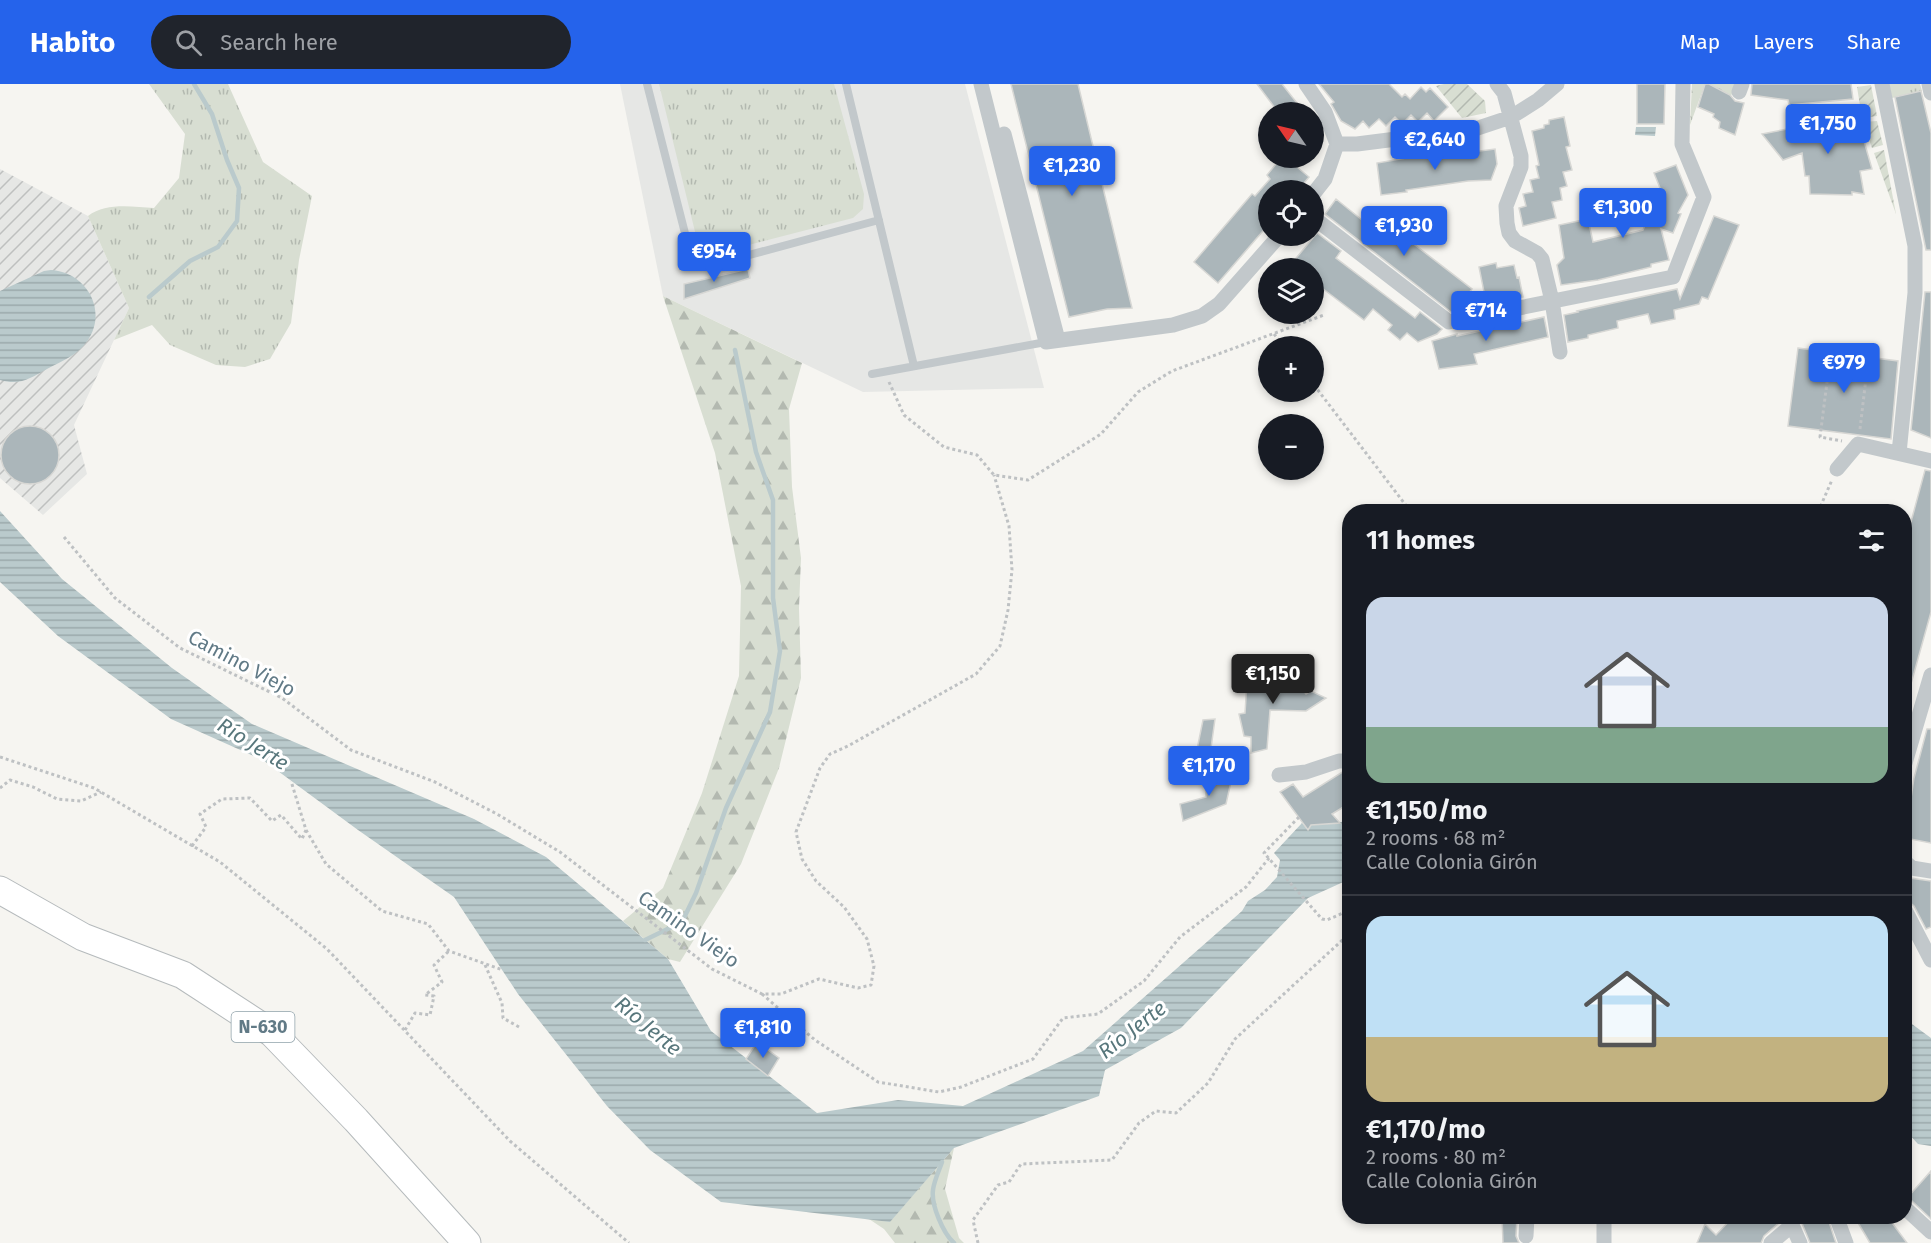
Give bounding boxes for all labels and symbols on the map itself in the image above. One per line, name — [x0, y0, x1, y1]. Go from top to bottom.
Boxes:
north arrow — [1258, 102, 1324, 168]
pin: €1,750 — [1779, 104, 1877, 155]
pin: €2,640 — [1386, 120, 1484, 171]
pin: €1,230 — [1023, 146, 1121, 197]
pin: €1,300 — [1574, 188, 1672, 239]
pin: €1,930 — [1355, 206, 1453, 257]
pin: €954 — [678, 232, 750, 283]
pin: €714 — [1450, 291, 1522, 342]
pin: €979 — [1808, 343, 1880, 394]
street label: Camino Viejo — [184, 625, 300, 701]
pin: €1,150 — [1224, 654, 1322, 705]
water label: Río Jerte — [213, 712, 294, 776]
pin: €1,170 — [1160, 746, 1258, 797]
street label: Camino Viejo — [634, 885, 744, 973]
water label: Río Jerte — [609, 991, 687, 1061]
water label: Río Jerte — [1093, 995, 1171, 1065]
pin: €1,810 — [714, 1008, 812, 1059]
road number: N-630 — [232, 1012, 294, 1042]

